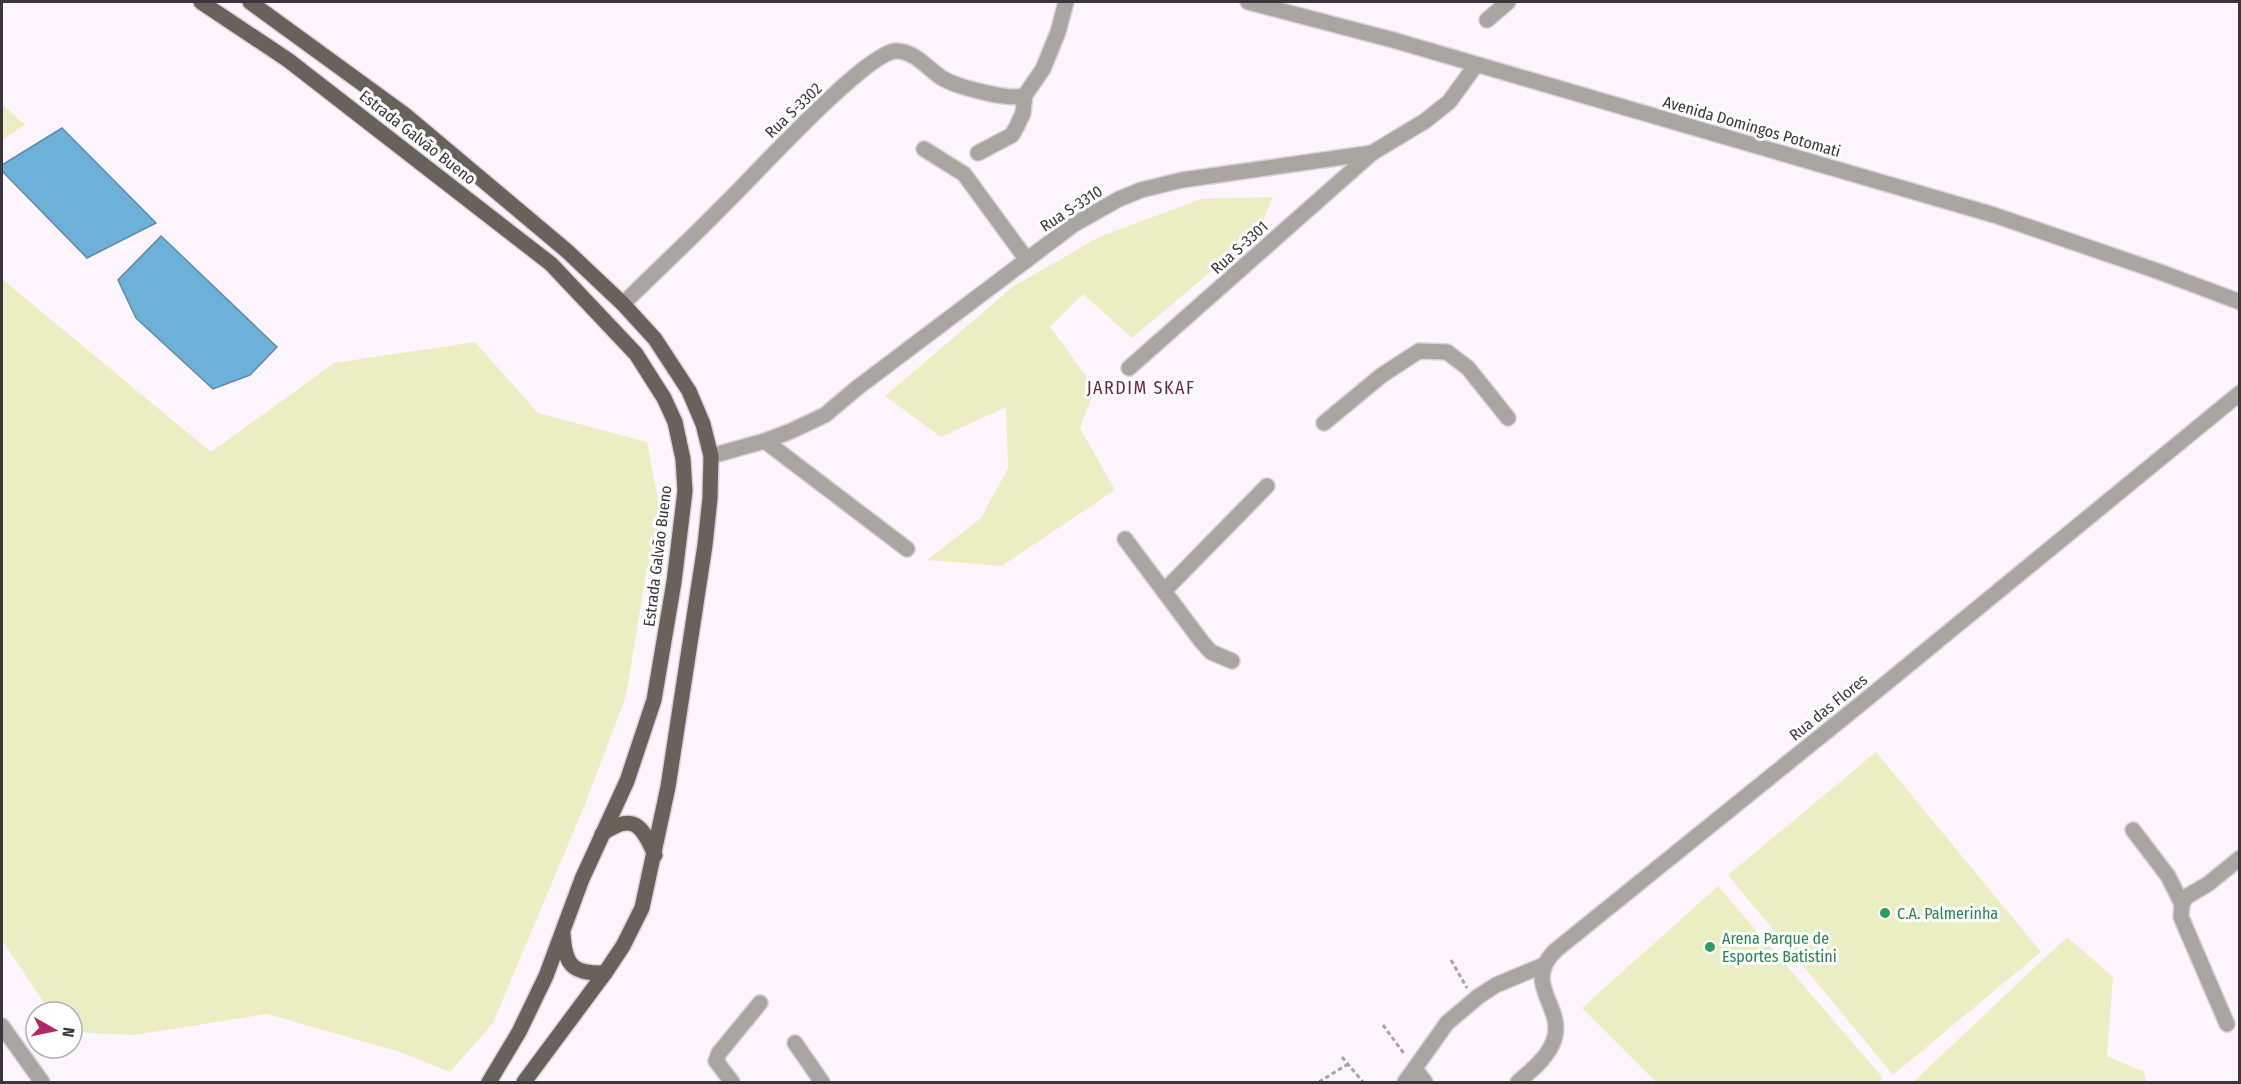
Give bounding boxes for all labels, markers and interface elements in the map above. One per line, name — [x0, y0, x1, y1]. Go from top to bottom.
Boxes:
street label: Rua S-3302 — [761, 79, 826, 142]
street label: Estrada Galvão Bueno — [356, 86, 480, 189]
street label: Avenida Domingos Potomati — [1661, 92, 1843, 161]
street label: Rua S-3310 — [1037, 181, 1106, 236]
street label: Rua S-3301 — [1207, 217, 1272, 278]
district label: JARDIM SKAF — [1087, 377, 1195, 399]
street label: Estrada Galvão Bueno — [639, 484, 676, 628]
street label: Rua das Flores — [1785, 670, 1871, 745]
place label: C.A. Palmerinha — [1897, 904, 1998, 923]
marker: C.A. Palmerinha — [1878, 906, 1892, 920]
place label: Arena Parque de Esportes Batistini — [1722, 929, 1837, 966]
marker: Arena Parque de Esportes Batistini — [1703, 940, 1717, 954]
north arrow — [24, 1000, 84, 1060]
text: N — [58, 1026, 78, 1038]

